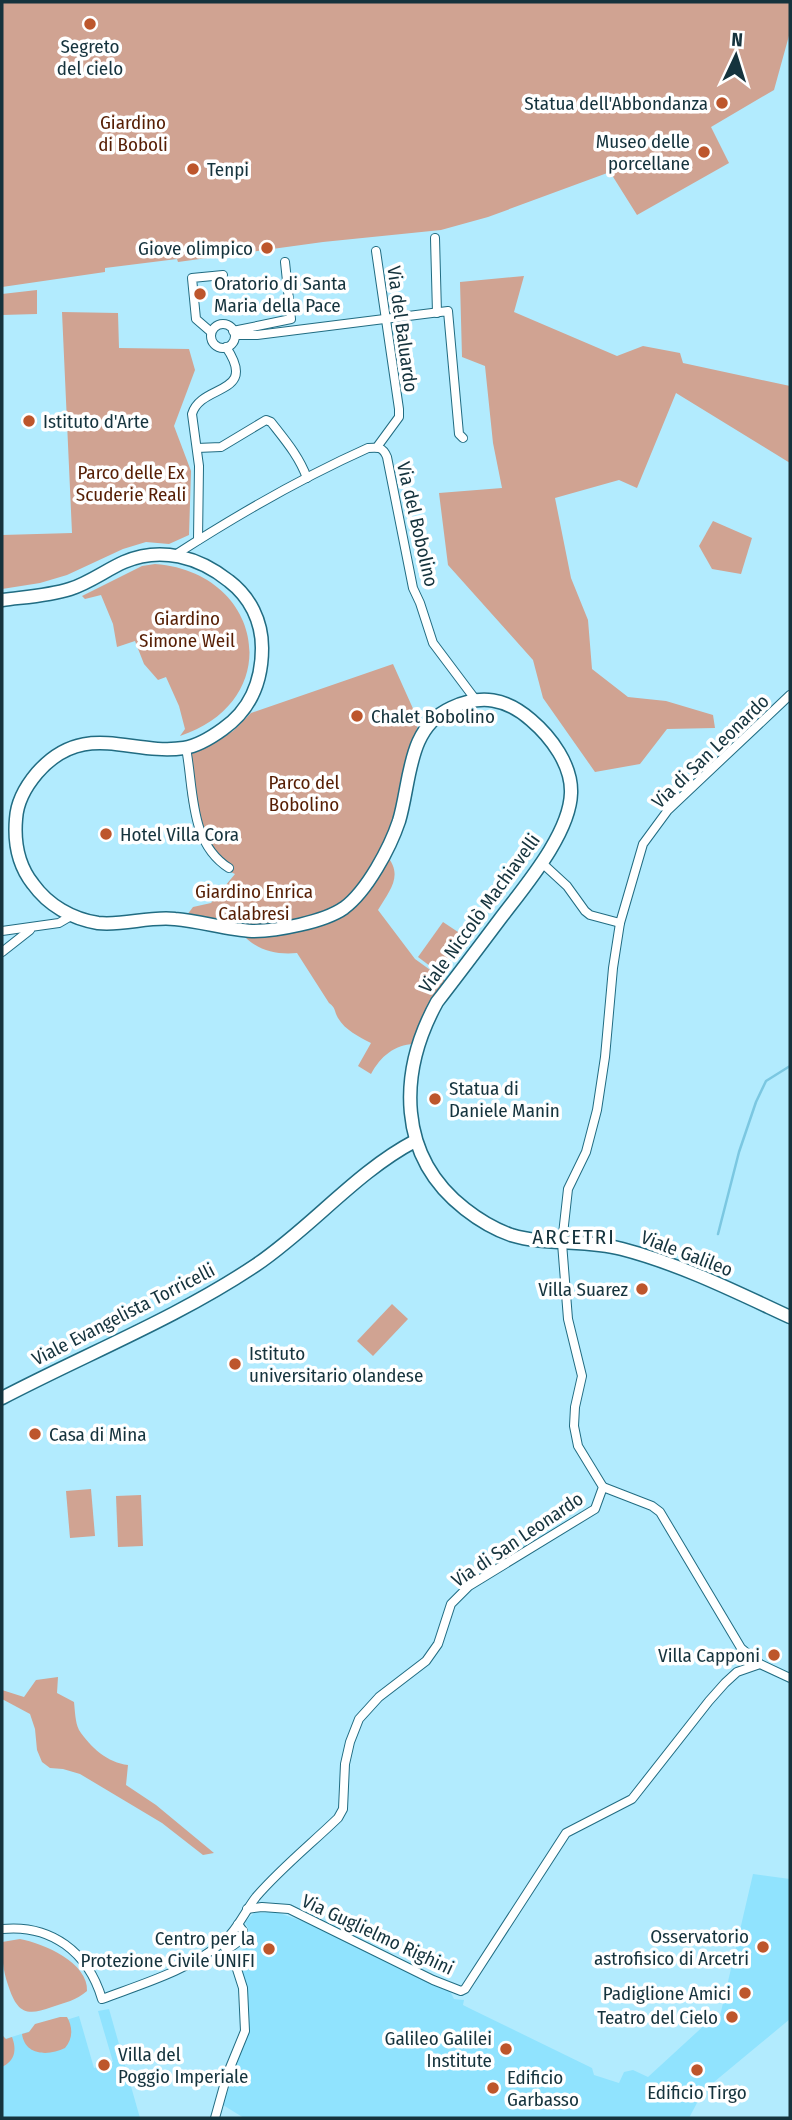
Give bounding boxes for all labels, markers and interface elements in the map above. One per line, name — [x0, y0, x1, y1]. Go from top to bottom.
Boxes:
marker: Segreto del cielo — [82, 16, 98, 32]
north arrow — [701, 21, 771, 91]
text: N — [731, 28, 744, 51]
place label: Segreto del cielo — [57, 35, 123, 80]
place label: Statua dell'Abbondanza — [524, 92, 708, 115]
marker: Statua dell'Abbondanza — [714, 95, 730, 111]
park label: Giardino di Boboli — [98, 111, 168, 156]
place label: Museo delle porcellane — [596, 130, 690, 175]
marker: Museo delle porcellane — [696, 144, 712, 160]
place label: Tenpi — [207, 158, 249, 181]
marker: Tenpi — [185, 161, 201, 177]
place label: Giove olimpico — [138, 237, 253, 260]
marker: Giove olimpico — [259, 240, 275, 256]
street label: Via del Baluardo — [382, 264, 423, 394]
place label: Oratorio di Santa Maria della Pace — [214, 272, 347, 317]
marker: Oratorio di Santa Maria della Pace — [192, 286, 208, 302]
place label: Istituto d'Arte — [43, 410, 149, 433]
marker: Istituto d'Arte — [21, 413, 37, 429]
street label: Via del Bobolino — [392, 459, 443, 589]
park label: Parco delle Ex Scuderie Reali — [76, 461, 186, 506]
park label: Giardino Simone Weil — [139, 607, 235, 652]
street label: Via di San Leonardo — [647, 690, 774, 813]
place label: Chalet Bobolino — [371, 705, 495, 728]
marker: Chalet Bobolino — [349, 708, 365, 724]
park label: Parco del Bobolino — [268, 771, 340, 816]
place label: Hotel Villa Cora — [120, 823, 239, 846]
marker: Hotel Villa Cora — [98, 826, 114, 842]
street label: Viale Niccolò Machiavelli — [414, 829, 545, 997]
park label: Giardino Enrica Calabresi — [195, 880, 313, 925]
place label: Statua di Daniele Manin — [449, 1077, 560, 1122]
marker: Statua di Daniele Manin — [427, 1091, 443, 1107]
district label: ARCETRI — [532, 1224, 616, 1250]
street label: Viale Galileo — [638, 1225, 736, 1281]
street label: Viale Evangelista Torricelli — [28, 1258, 218, 1371]
place label: Villa Suarez — [538, 1278, 628, 1301]
marker: Villa Suarez — [634, 1281, 650, 1297]
place label: Istituto universitario olandese — [249, 1342, 423, 1387]
marker: Istituto universitario olandese — [227, 1356, 243, 1372]
place label: Casa di Mina — [49, 1423, 146, 1446]
marker: Casa di Mina — [27, 1426, 43, 1442]
street label: Via di San Leonardo — [447, 1487, 587, 1592]
place label: Villa Capponi — [658, 1644, 760, 1667]
marker: Villa Capponi — [766, 1647, 782, 1663]
street label: Via Guglielmo Righini — [298, 1889, 457, 1980]
place label: Osservatorio astrofisico di Arcetri — [594, 1925, 749, 1970]
place label: Centro per la Protezione Civile UNIFI — [81, 1927, 255, 1972]
marker: Osservatorio astrofisico di Arcetri — [755, 1939, 771, 1955]
marker: Centro per la Protezione Civile UNIFI — [261, 1941, 277, 1957]
place label: Padiglione Amici — [603, 1982, 731, 2005]
marker: Padiglione Amici — [737, 1985, 753, 2001]
place label: Teatro del Cielo — [597, 2006, 718, 2029]
marker: Teatro del Cielo — [724, 2009, 740, 2025]
place label: Galileo Galilei Institute — [385, 2027, 492, 2072]
marker: Galileo Galilei Institute — [498, 2041, 514, 2057]
place label: Villa del Poggio Imperiale — [118, 2043, 248, 2088]
marker: Villa del Poggio Imperiale — [96, 2057, 112, 2073]
marker: Edificio Tirgo — [689, 2062, 705, 2078]
place label: Edificio Garbasso — [507, 2066, 579, 2111]
marker: Edificio Garbasso — [485, 2080, 501, 2096]
place label: Edificio Tirgo — [647, 2081, 747, 2104]

